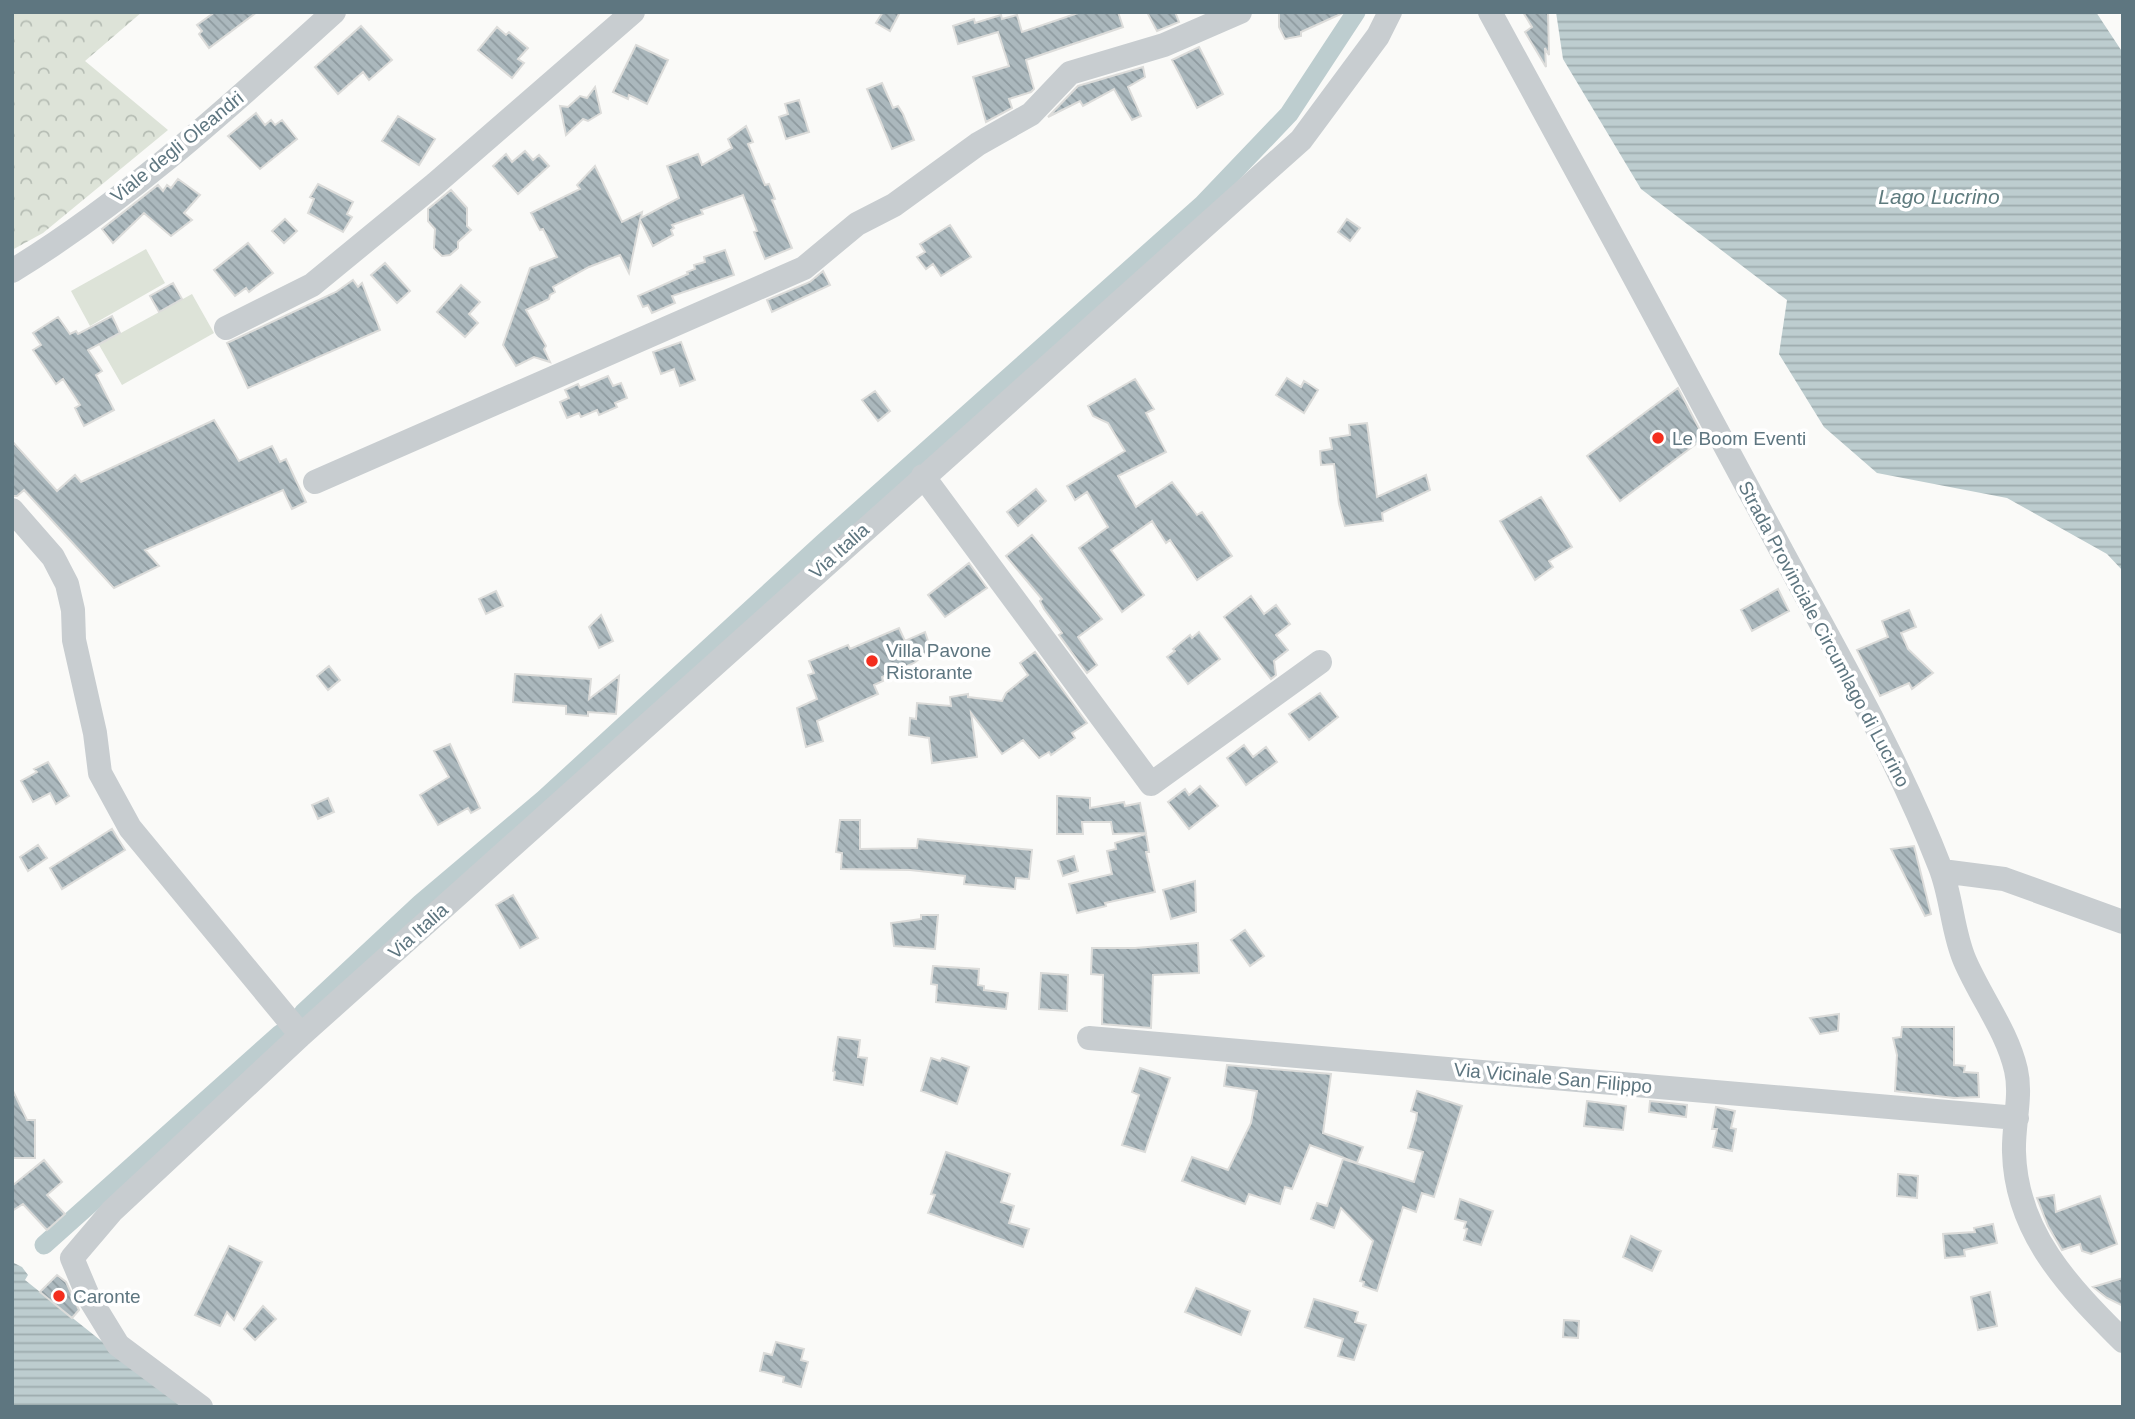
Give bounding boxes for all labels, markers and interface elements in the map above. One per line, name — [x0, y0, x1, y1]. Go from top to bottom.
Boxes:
street label: Viale degli Oleandri — [106, 87, 248, 207]
water label: Lago Lucrino — [1878, 185, 2000, 208]
place label: Le Boom Eventi — [1672, 428, 1806, 449]
marker: Le Boom Eventi — [1650, 430, 1666, 446]
street label: Strada Provinciale Circumlago di Lucrino — [1734, 478, 1914, 790]
street label: Via Italia — [805, 519, 873, 583]
place label: Villa Pavone Ristorante — [886, 640, 991, 683]
marker: Villa Pavone Ristorante — [864, 653, 880, 669]
street label: Via Italia — [384, 899, 452, 963]
street label: Via Vicinale San Filippo — [1453, 1059, 1653, 1097]
place label: Caronte — [73, 1286, 141, 1307]
marker: Caronte — [51, 1288, 67, 1304]

